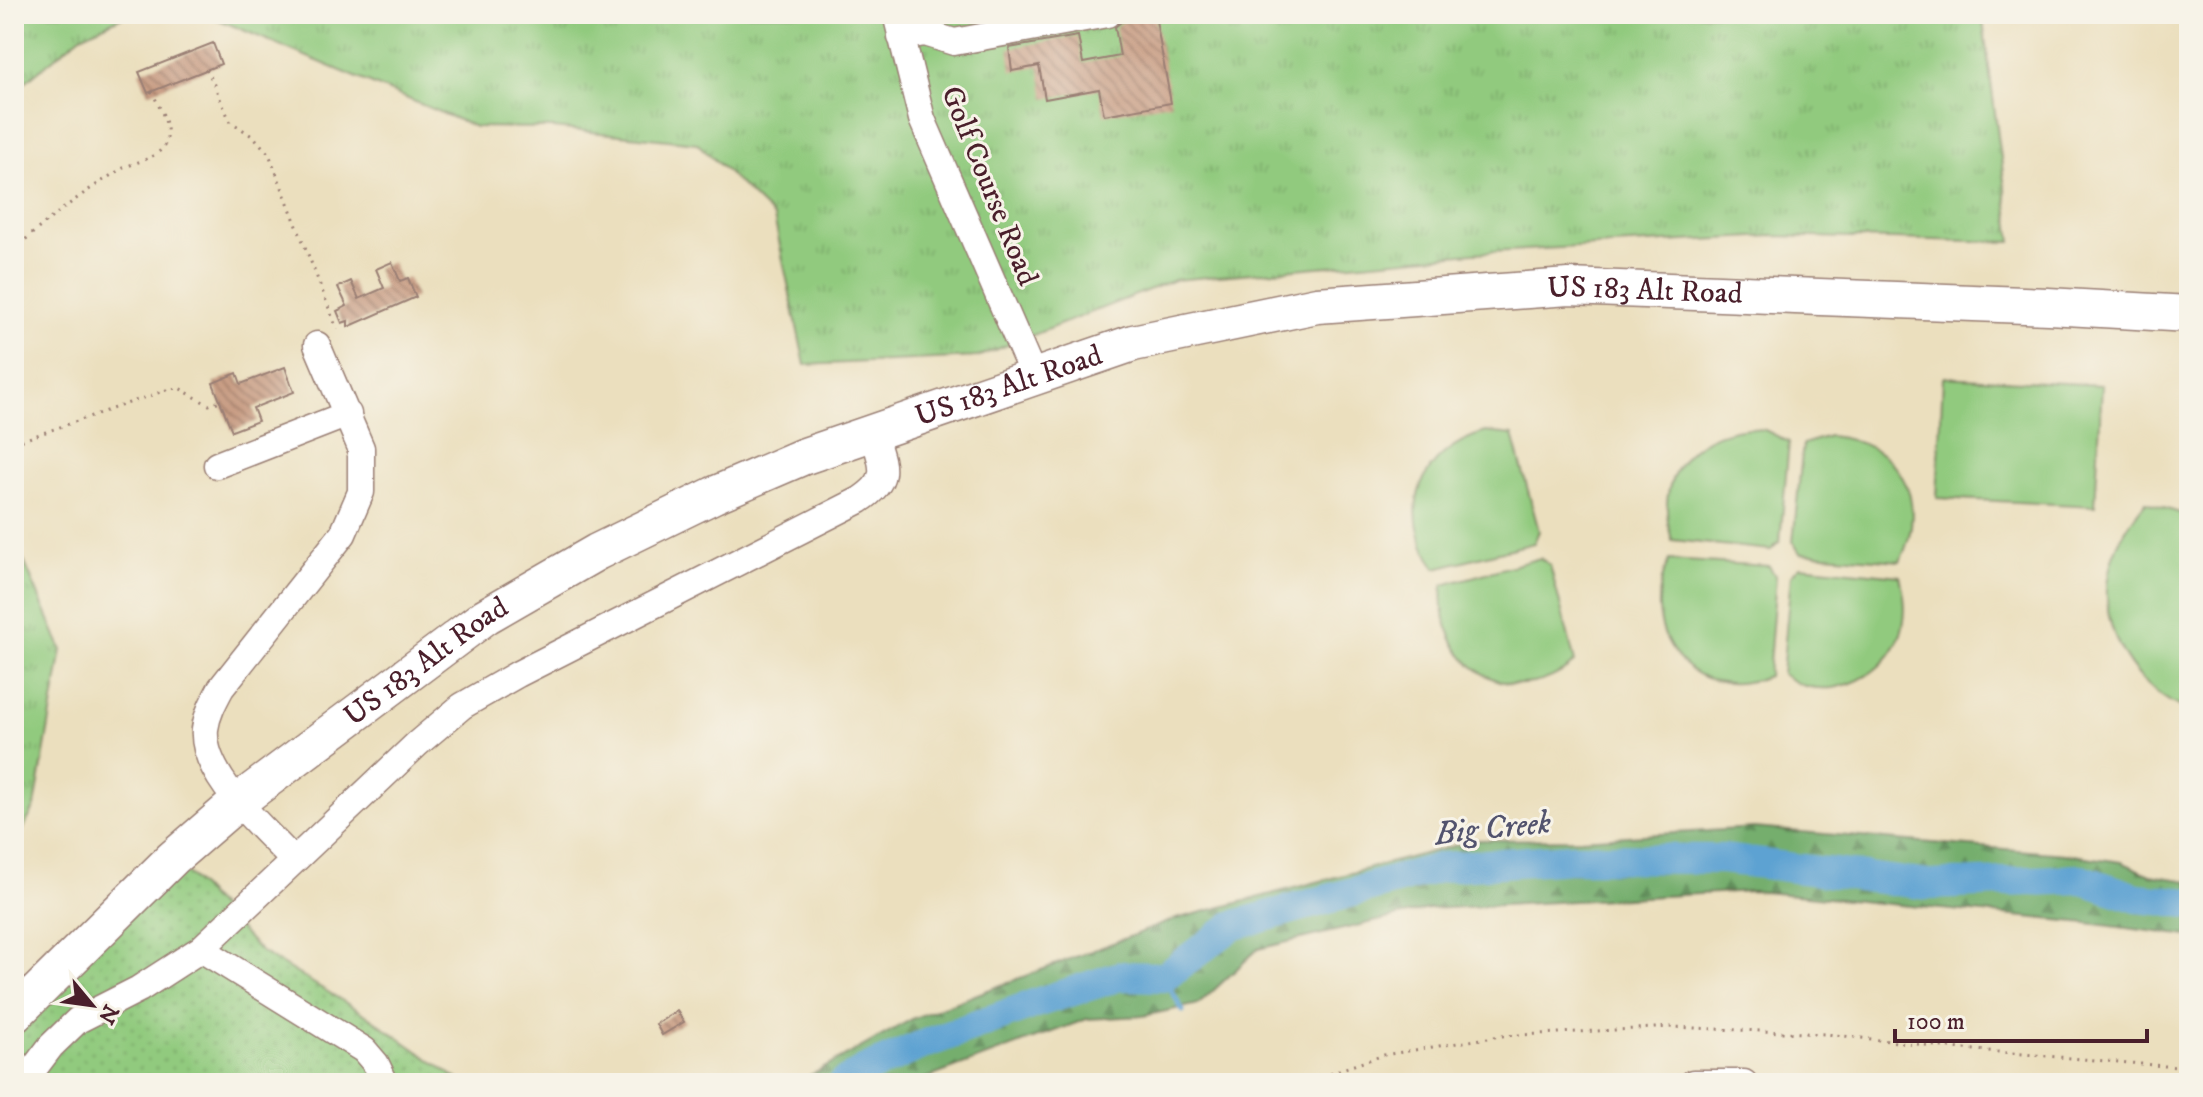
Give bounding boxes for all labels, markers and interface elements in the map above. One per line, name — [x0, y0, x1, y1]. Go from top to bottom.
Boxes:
street label: Golf Course Road — [932, 81, 1046, 291]
street label: US 183 Alt Road — [1546, 268, 1743, 312]
street label: US 183 Alt Road — [910, 337, 1107, 435]
street label: US 183 Alt Road — [337, 589, 515, 734]
water label: Big Creek — [1432, 803, 1554, 855]
north arrow — [52, 965, 132, 1045]
scale bar — [1895, 993, 2147, 1043]
text: N — [92, 1000, 124, 1028]
text: 100 m — [1907, 1007, 1965, 1037]

